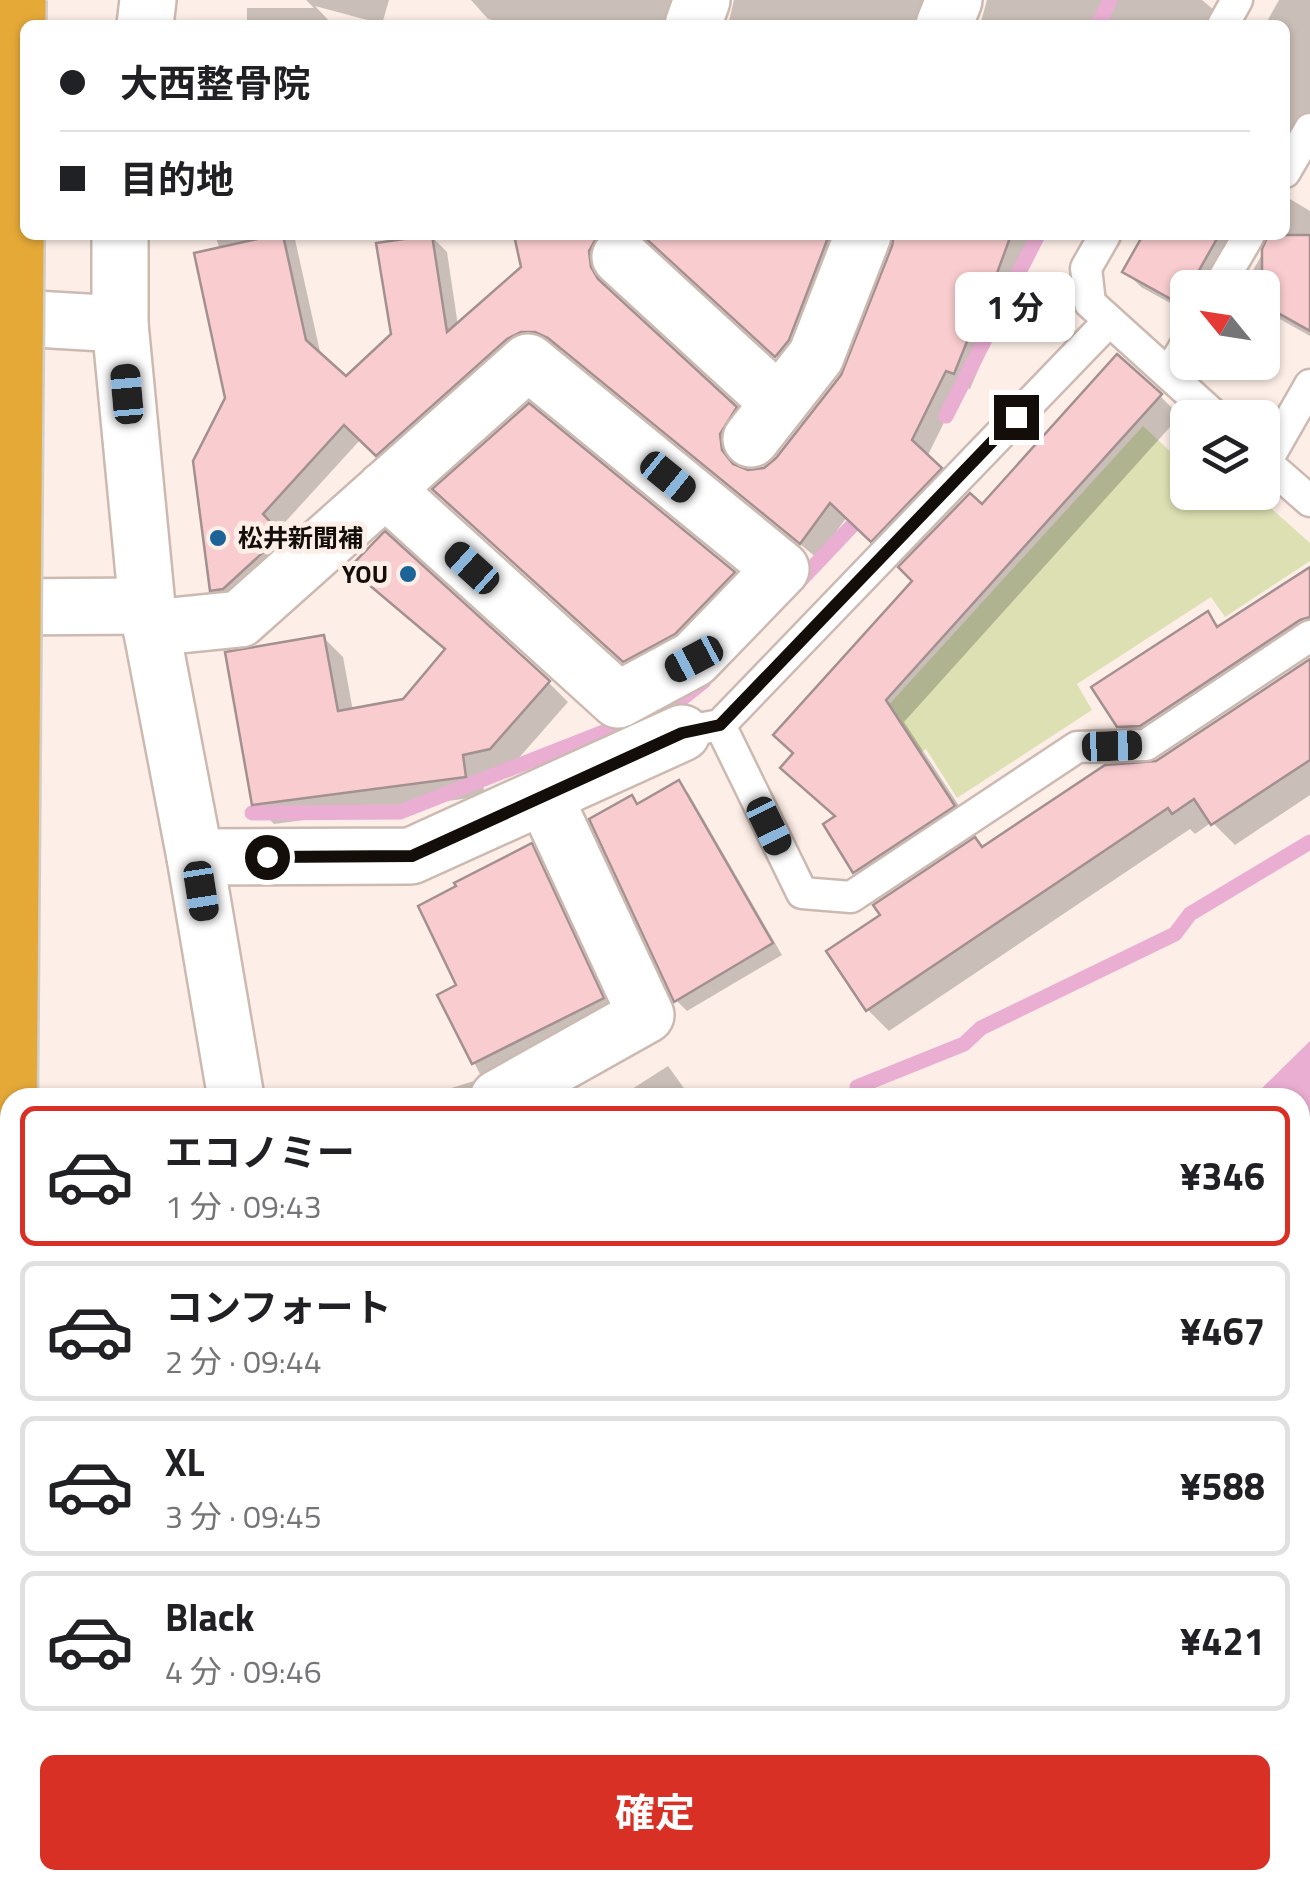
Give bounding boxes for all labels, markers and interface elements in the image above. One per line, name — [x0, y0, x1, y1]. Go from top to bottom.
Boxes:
text: 大西整骨院 — [120, 54, 310, 112]
text: 目的地 — [120, 150, 234, 208]
north arrow — [1170, 270, 1280, 380]
map controls — [1170, 270, 1280, 510]
callout: 1 分 — [956, 272, 1076, 342]
text: 1 分 — [987, 283, 1043, 331]
car — [109, 363, 145, 425]
route end — [994, 395, 1039, 440]
button: layers — [1170, 400, 1280, 510]
car — [635, 446, 701, 508]
place label: 松井新聞補 — [238, 519, 363, 557]
marker: 松井新聞補 — [207, 527, 229, 549]
car — [440, 537, 504, 599]
place label: YOU — [342, 555, 388, 593]
marker: YOU — [397, 563, 419, 585]
car — [660, 632, 728, 686]
car — [1081, 730, 1143, 762]
car — [742, 792, 796, 860]
route start — [245, 835, 290, 880]
car — [181, 859, 221, 923]
text: エコノミー — [165, 1123, 355, 1181]
icon: car — [45, 1131, 135, 1221]
text: ¥346 — [1180, 1147, 1265, 1205]
text: 1 分 · 09:43 — [165, 1182, 322, 1230]
text: コンフォート — [165, 1278, 392, 1336]
icon: car — [45, 1286, 135, 1376]
text: ¥467 — [1180, 1302, 1265, 1360]
text: 2 分 · 09:44 — [165, 1337, 322, 1385]
text: XL — [165, 1433, 205, 1491]
icon: car — [45, 1441, 135, 1531]
text: ¥588 — [1180, 1457, 1265, 1515]
text: 3 分 · 09:45 — [165, 1492, 322, 1540]
text: Black — [165, 1588, 254, 1646]
icon: car — [45, 1596, 135, 1686]
text: ¥421 — [1180, 1612, 1265, 1670]
text: 4 分 · 09:46 — [165, 1647, 322, 1695]
button: 確定 — [40, 1755, 1270, 1870]

